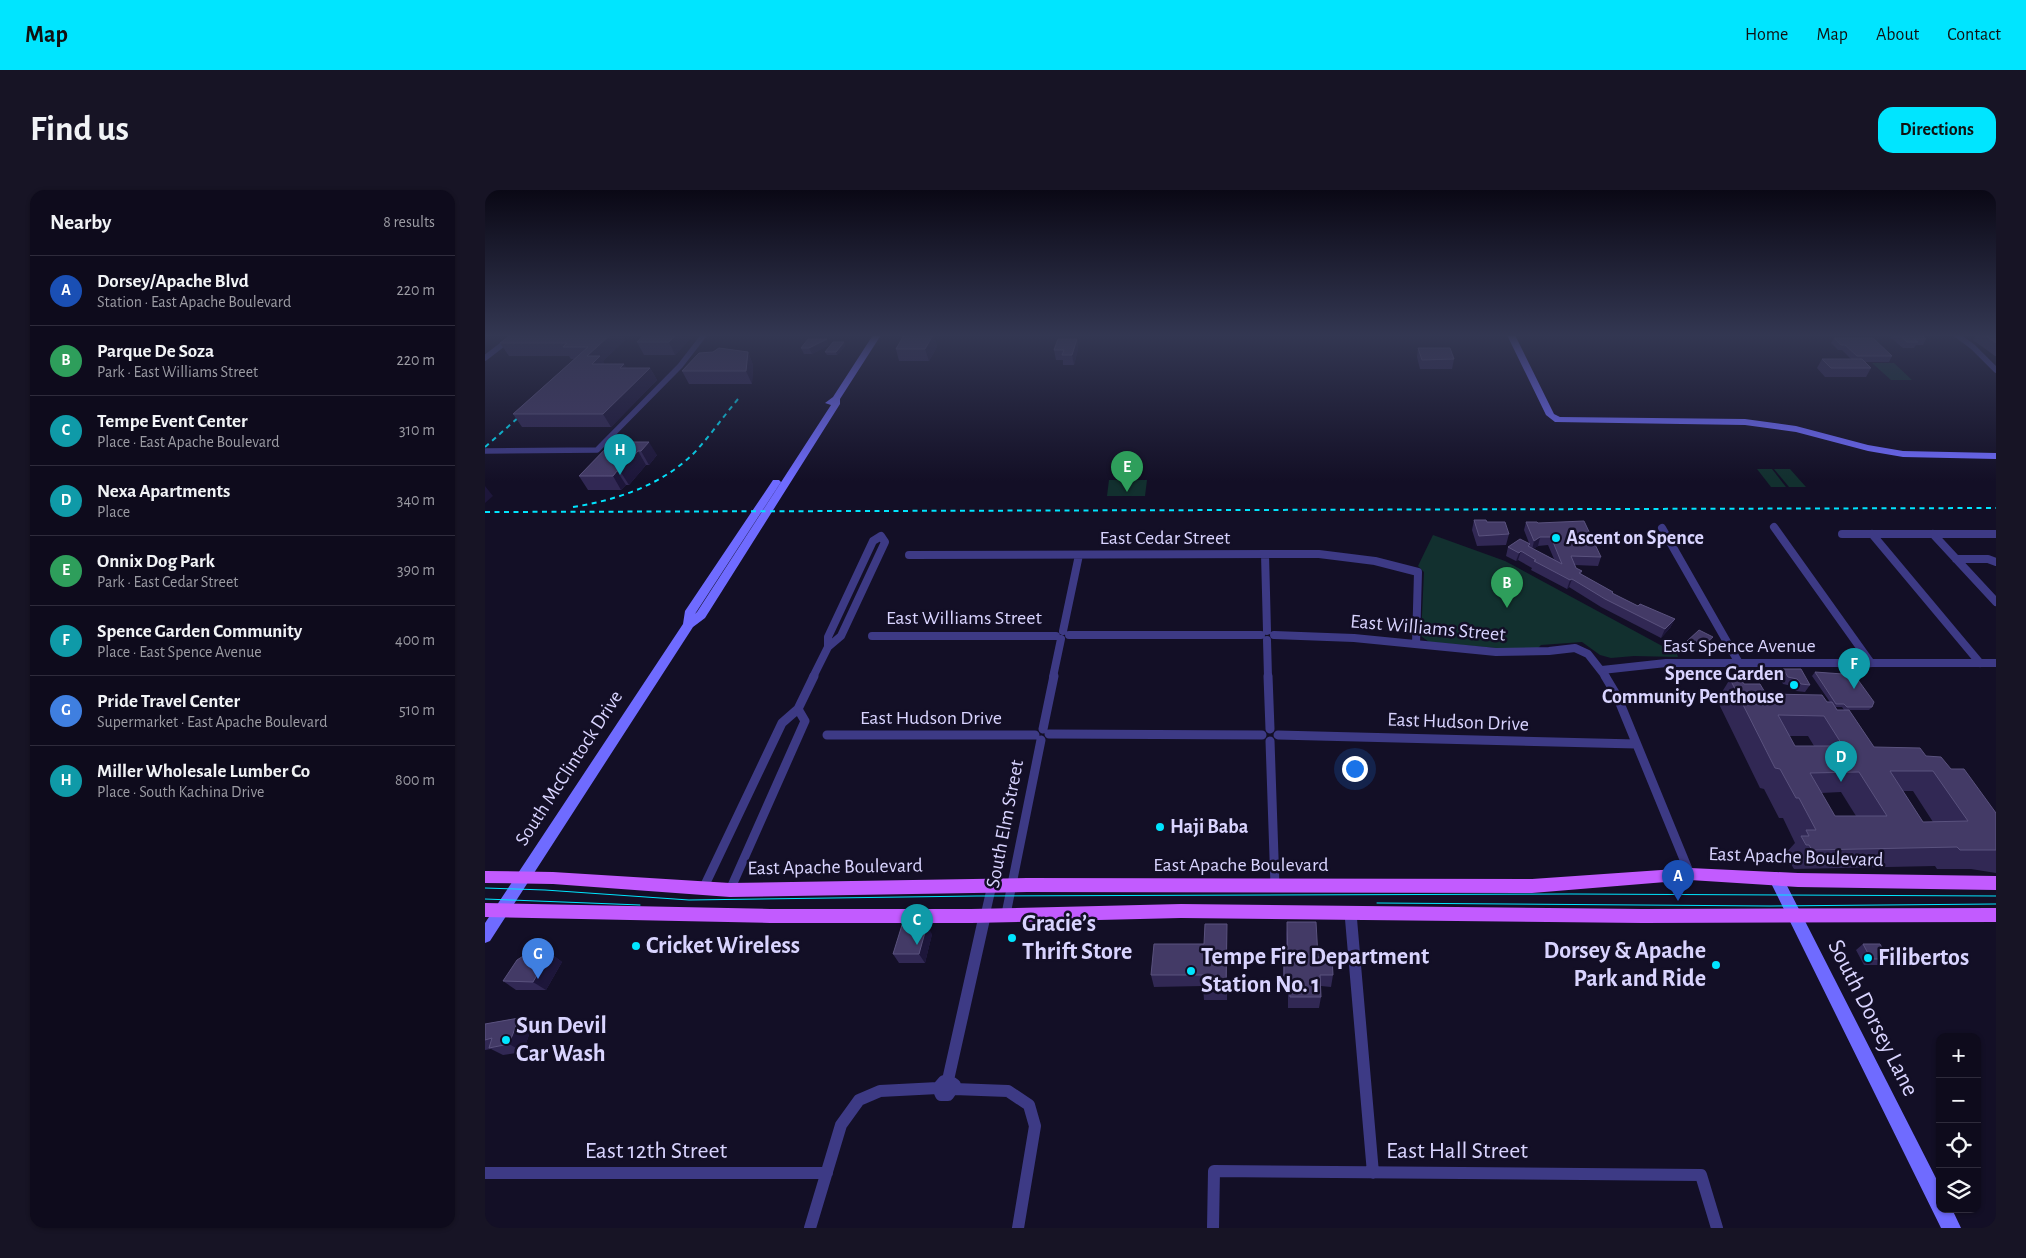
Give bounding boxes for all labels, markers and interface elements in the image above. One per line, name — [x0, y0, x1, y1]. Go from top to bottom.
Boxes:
text: Map — [25, 23, 68, 47]
text: Home — [1745, 26, 1788, 44]
text: Map — [1816, 26, 1848, 44]
text: About — [1876, 26, 1919, 44]
text: Contact — [1947, 26, 2001, 44]
button: Directions — [1878, 107, 1996, 153]
text: Find us — [30, 112, 129, 147]
text: Nearby — [50, 212, 111, 233]
text: 8 results — [383, 214, 435, 230]
text: Dorsey/Apache Blvd — [97, 272, 249, 291]
text: A — [61, 282, 71, 298]
text: 220 m — [397, 282, 435, 298]
text: Station · East Apache Boulevard — [97, 294, 291, 310]
text: Parque De Soza — [97, 342, 214, 361]
text: B — [61, 352, 71, 368]
text: 220 m — [397, 352, 435, 368]
text: Park · East Williams Street — [97, 364, 258, 380]
text: Tempe Event Center — [97, 412, 248, 431]
text: C — [62, 422, 70, 438]
text: 310 m — [399, 422, 435, 438]
text: Place · East Apache Boulevard — [97, 434, 279, 450]
pin: H — [604, 434, 636, 475]
pin: E — [1111, 451, 1143, 492]
text: Nexa Apartments — [97, 482, 230, 501]
text: D — [61, 492, 71, 508]
text: 340 m — [397, 492, 435, 508]
text: Place — [97, 504, 130, 520]
street label: East Cedar Street — [1099, 528, 1231, 548]
place label: Ascent on Spence — [1566, 528, 1704, 548]
marker: Ascent on Spence — [1550, 532, 1562, 544]
text: Onnix Dog Park — [97, 552, 215, 571]
text: E — [62, 562, 70, 578]
text: 390 m — [397, 562, 435, 578]
pin: B — [1491, 567, 1523, 608]
text: Park · East Cedar Street — [97, 574, 238, 590]
street label: East Williams Street — [886, 608, 1043, 628]
street label: East Williams Street — [1350, 611, 1507, 645]
text: Spence Garden Community — [97, 622, 302, 641]
text: F — [62, 632, 70, 648]
text: 400 m — [395, 632, 435, 648]
street label: East Spence Avenue — [1662, 636, 1816, 656]
text: Place · East Spence Avenue — [97, 644, 262, 660]
pin: F — [1838, 648, 1870, 689]
place label: Spence Garden Community Penthouse — [1602, 664, 1784, 707]
marker: Spence Garden Community Penthouse — [1788, 679, 1800, 691]
street label: South McClintock Drive — [511, 687, 627, 849]
text: Pride Travel Center — [97, 692, 240, 711]
text: G — [61, 702, 71, 718]
text: 510 m — [399, 702, 435, 718]
street label: East Hudson Drive — [860, 708, 1002, 728]
street label: East Hudson Drive — [1387, 710, 1529, 734]
text: Supermarket · East Apache Boulevard — [97, 714, 327, 730]
pin: D — [1825, 741, 1857, 782]
your location — [1342, 756, 1368, 782]
street label: South Elm Street — [983, 758, 1027, 890]
text: Miller Wholesale Lumber Co — [97, 762, 310, 781]
text: H — [60, 772, 72, 788]
text: 800 m — [395, 772, 435, 788]
text: Place · South Kachina Drive — [97, 784, 264, 800]
place label: Haji Baba — [1170, 817, 1249, 837]
marker: Haji Baba — [1154, 821, 1166, 833]
street label: East Apache Boulevard — [1708, 844, 1884, 870]
street label: East Apache Boulevard — [747, 855, 923, 879]
street label: East Apache Boulevard — [1153, 855, 1329, 875]
pin: A — [1662, 860, 1694, 901]
pin: C — [901, 904, 933, 945]
place label: Gracie’s Thrift Store — [1022, 912, 1132, 964]
marker: Gracie’s Thrift Store — [1006, 932, 1018, 944]
place label: Cricket Wireless — [646, 934, 800, 958]
street label: South Dorsey Lane — [1823, 936, 1923, 1100]
pin: G — [522, 938, 554, 979]
place label: Dorsey & Apache Park and Ride — [1544, 939, 1706, 991]
marker: Cricket Wireless — [630, 940, 642, 952]
place label: Tempe Fire Department Station No. 1 — [1201, 945, 1429, 997]
place label: Filibertos — [1878, 946, 1969, 970]
marker: Filibertos — [1862, 952, 1874, 964]
marker: Dorsey & Apache Park and Ride — [1710, 959, 1722, 971]
marker: Tempe Fire Department Station No. 1 — [1185, 965, 1197, 977]
place label: Sun Devil Car Wash — [516, 1014, 607, 1066]
map controls — [1936, 1033, 1981, 1213]
button: + — [1936, 1033, 1981, 1078]
marker: Sun Devil Car Wash — [500, 1034, 512, 1046]
button: − — [1936, 1078, 1981, 1123]
button: locate — [1936, 1123, 1981, 1168]
street label: East 12th Street — [585, 1139, 728, 1163]
street label: East Hall Street — [1386, 1139, 1528, 1163]
button: layers — [1936, 1168, 1981, 1213]

